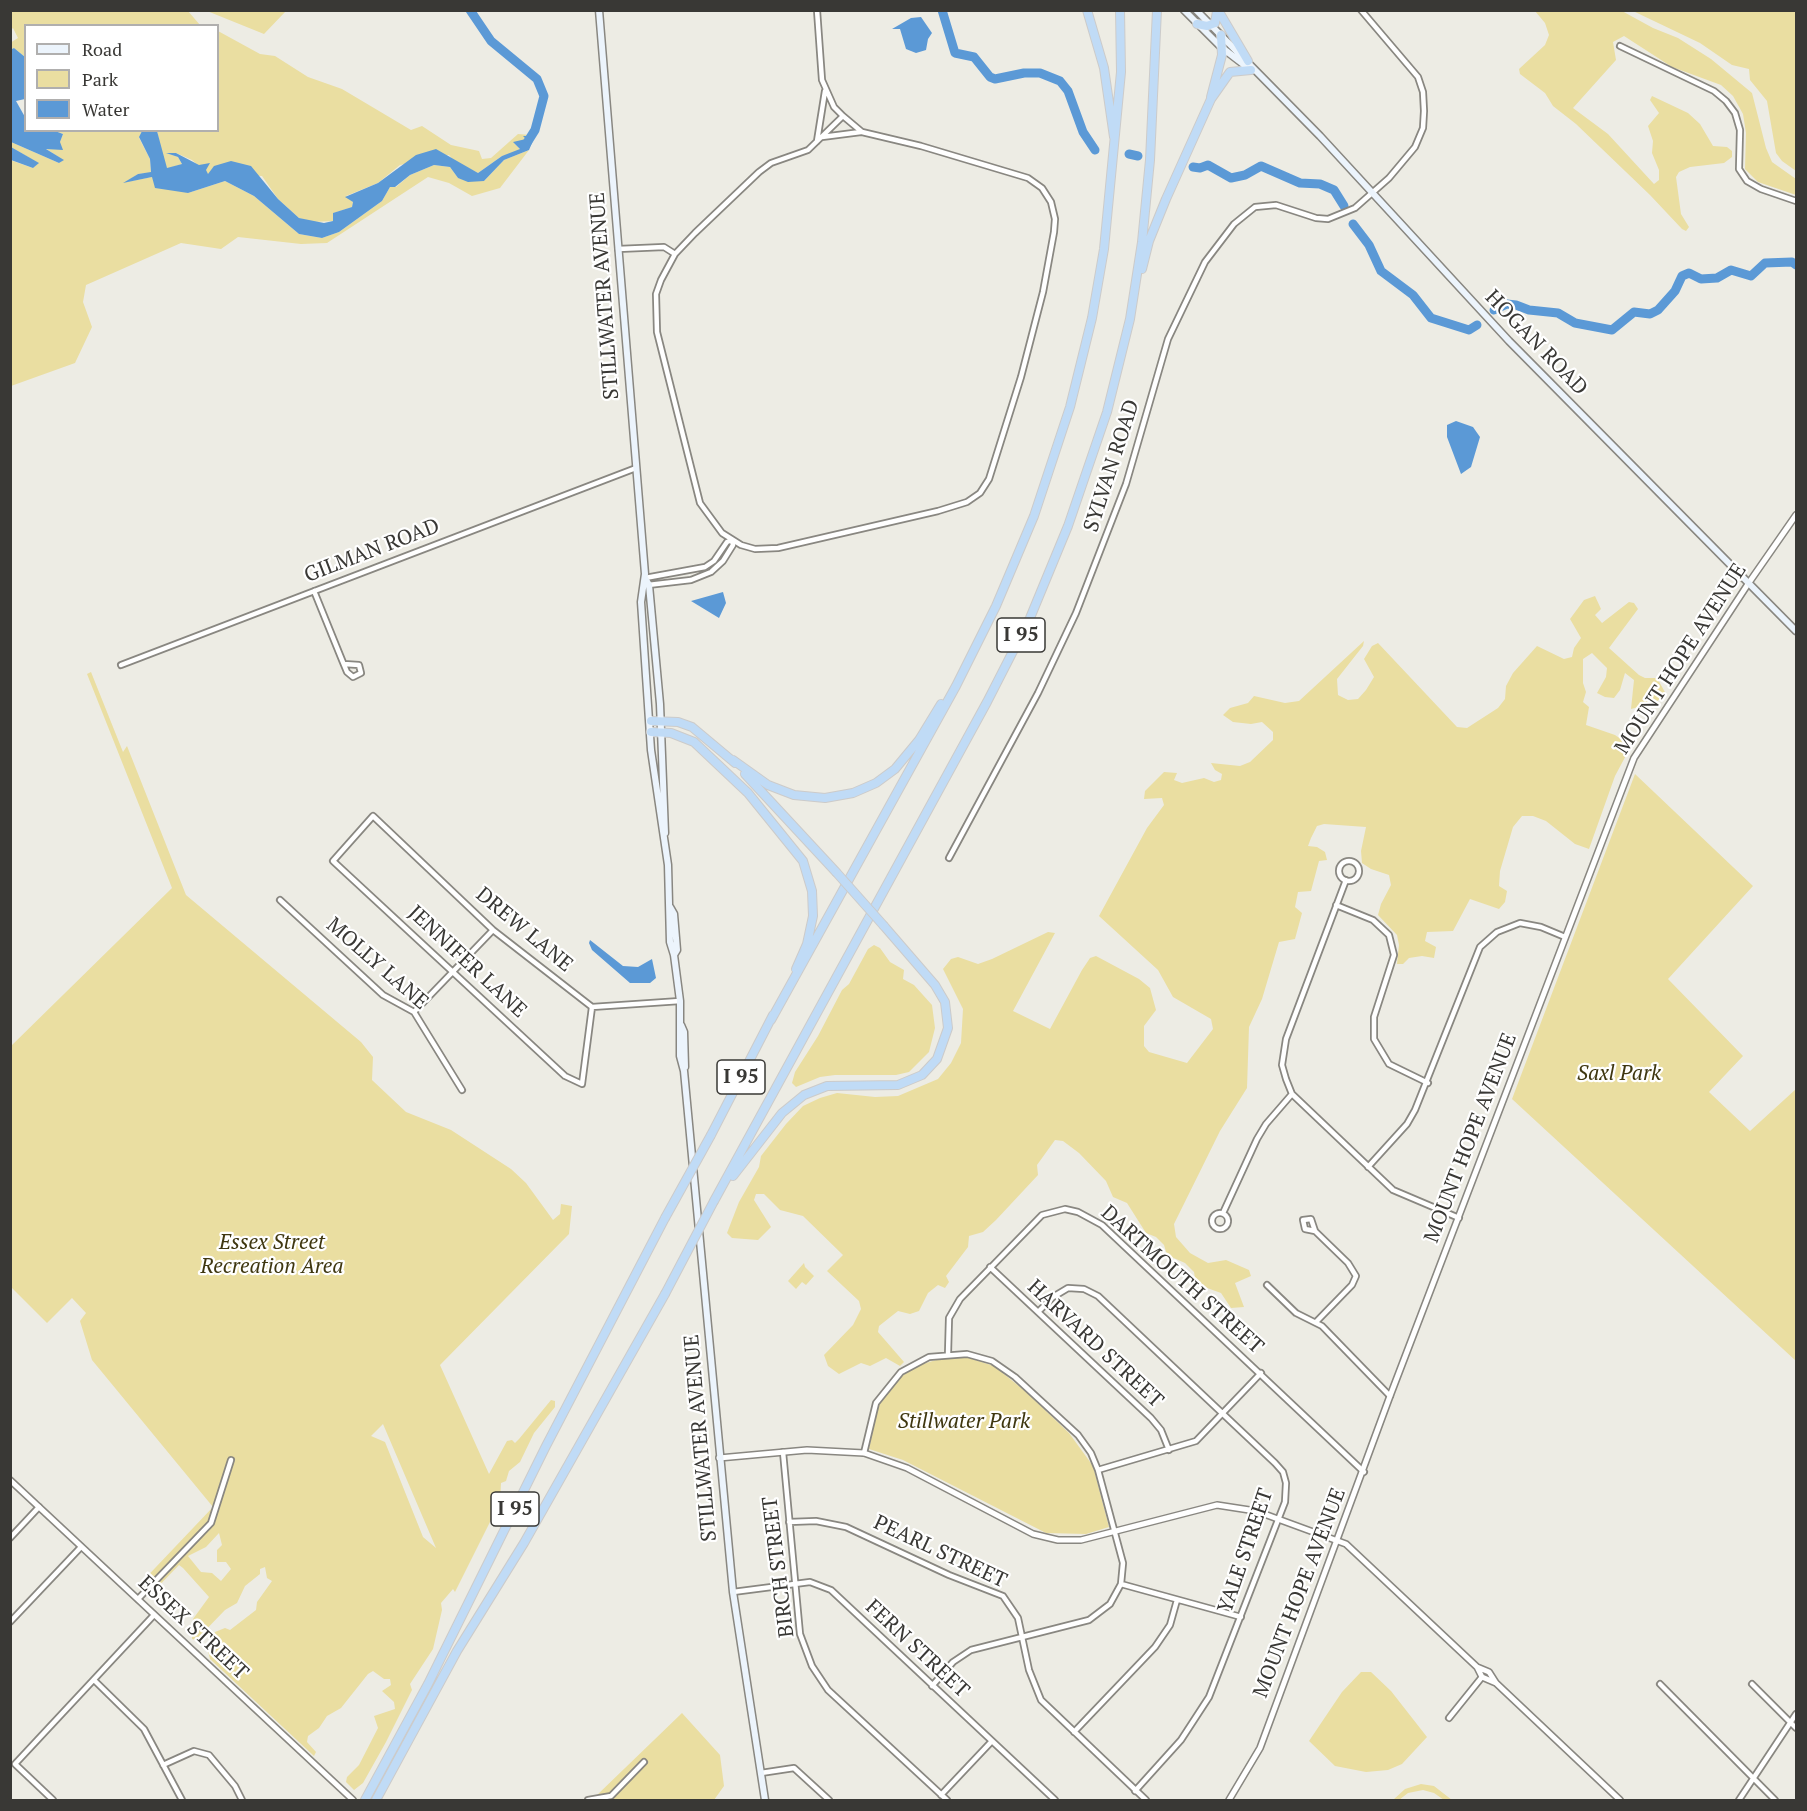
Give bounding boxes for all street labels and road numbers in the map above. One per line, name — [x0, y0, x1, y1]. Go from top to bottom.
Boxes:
street label: STILLWATER AVENUE — [585, 191, 625, 401]
street label: HOGAN ROAD — [1480, 285, 1592, 401]
street label: SYLVAN ROAD — [1079, 397, 1145, 535]
street label: GILMAN ROAD — [301, 514, 443, 588]
street label: MOUNT HOPE AVENUE — [1610, 559, 1752, 759]
road number: I 95 — [997, 618, 1045, 652]
street label: DREW LANE — [470, 882, 578, 978]
street label: JENNIFER LANE — [402, 901, 532, 1023]
street label: MOLLY LANE — [321, 913, 433, 1015]
street label: MOUNT HOPE AVENUE — [1419, 1030, 1523, 1246]
road number: I 95 — [717, 1060, 765, 1094]
street label: DARTMOUTH STREET — [1096, 1200, 1268, 1360]
street label: HARVARD STREET — [1022, 1275, 1168, 1413]
street label: STILLWATER AVENUE — [679, 1333, 723, 1543]
street label: YALE STREET — [1213, 1485, 1279, 1617]
street label: MOUNT HOPE AVENUE — [1248, 1485, 1352, 1701]
road number: I 95 — [491, 1492, 539, 1526]
street label: BIRCH STREET — [758, 1495, 800, 1639]
street label: PEARL STREET — [869, 1510, 1011, 1594]
street label: ESSEX STREET — [133, 1571, 253, 1685]
street label: FERN STREET — [860, 1595, 974, 1703]

